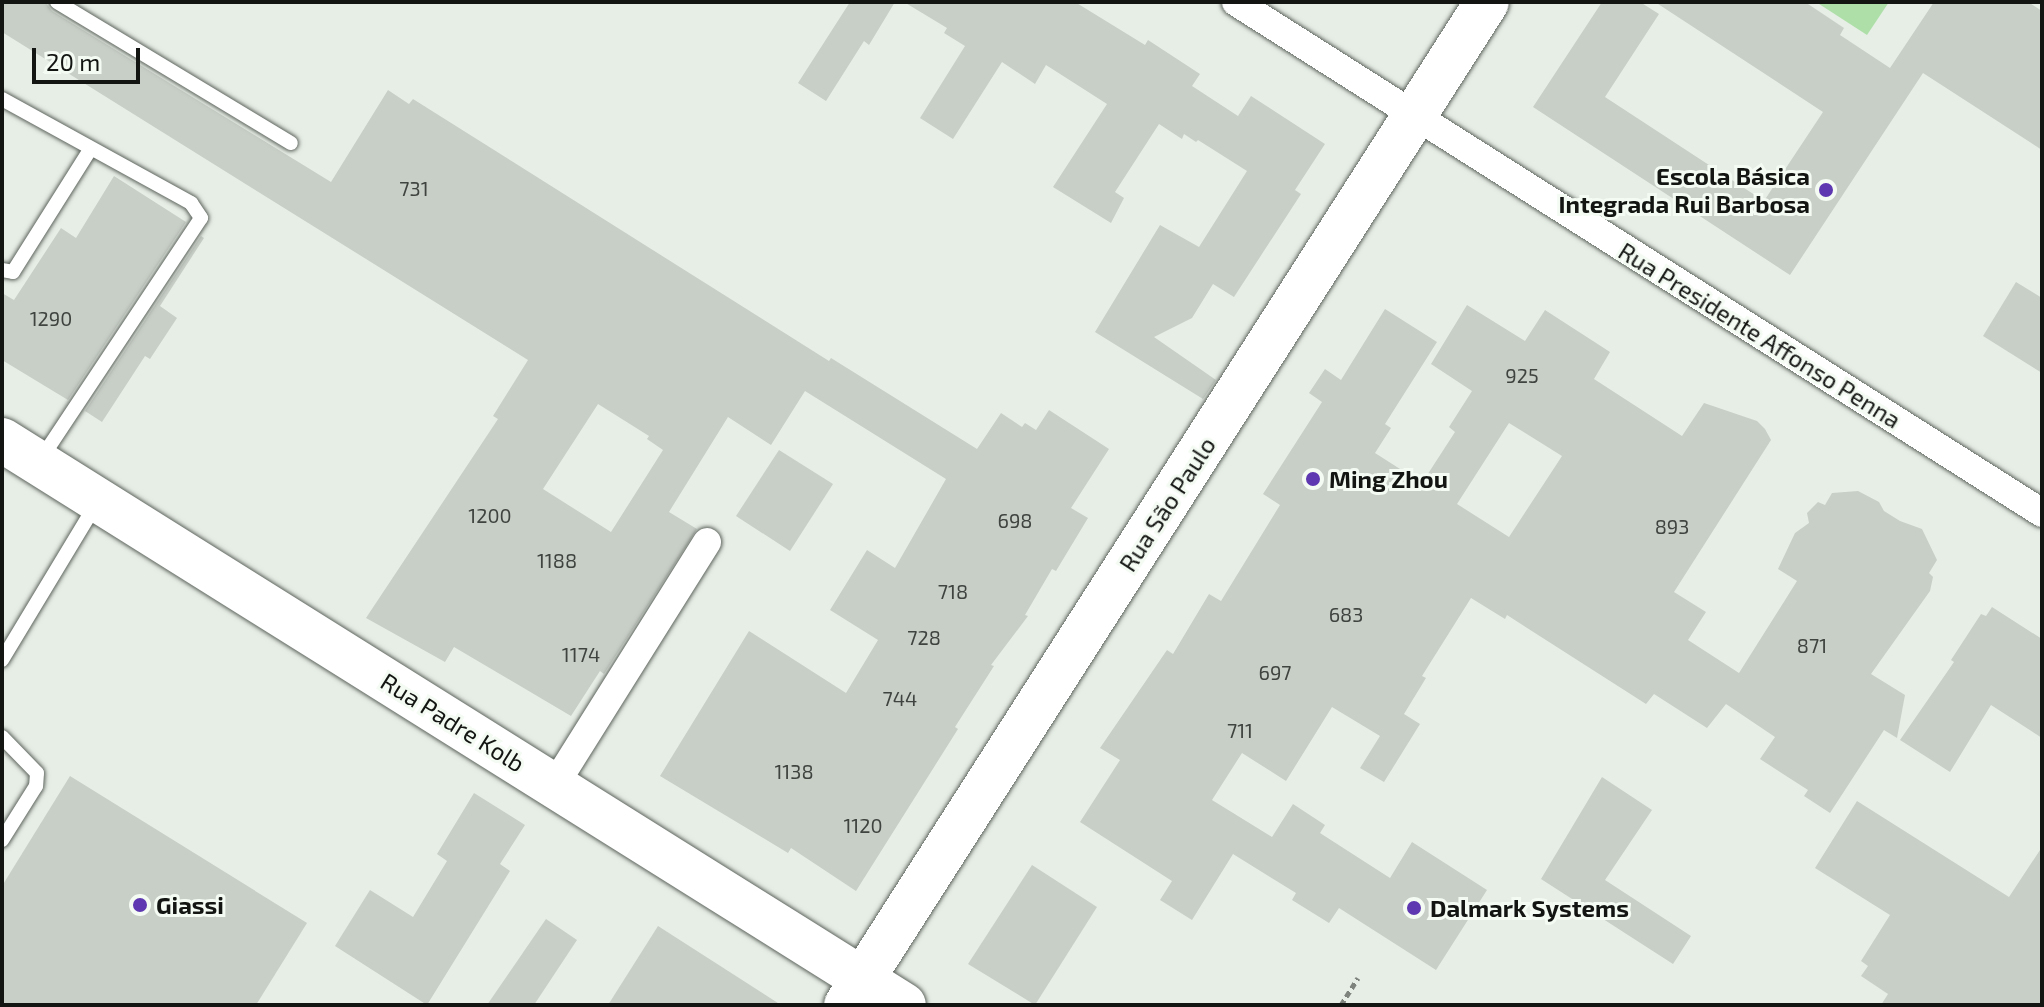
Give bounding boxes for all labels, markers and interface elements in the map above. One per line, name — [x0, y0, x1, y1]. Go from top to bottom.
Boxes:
scale bar — [36, 32, 144, 82]
text: 20 m — [46, 47, 100, 76]
place label: Escola Básica Integrada Rui Barbosa — [1559, 162, 1810, 218]
house number: 731 — [399, 176, 429, 200]
marker: Escola Básica Integrada Rui Barbosa — [1817, 181, 1835, 199]
street label: Rua Presidente Affonso Penna — [1613, 236, 1907, 434]
house number: 1290 — [30, 306, 72, 330]
house number: 925 — [1505, 363, 1539, 387]
street label: Rua São Paulo — [1113, 431, 1221, 577]
place label: Ming Zhou — [1329, 465, 1448, 493]
marker: Ming Zhou — [1304, 470, 1322, 488]
house number: 1200 — [468, 503, 512, 527]
house number: 698 — [997, 508, 1033, 532]
house number: 893 — [1655, 514, 1689, 538]
house number: 1188 — [537, 548, 577, 572]
house number: 718 — [938, 579, 968, 603]
house number: 683 — [1329, 602, 1363, 626]
house number: 728 — [907, 625, 941, 649]
house number: 871 — [1797, 633, 1827, 657]
house number: 1174 — [562, 642, 600, 666]
house number: 697 — [1258, 660, 1292, 684]
street label: Rua Padre Kolb — [376, 666, 530, 778]
house number: 744 — [883, 686, 917, 710]
house number: 711 — [1227, 718, 1253, 742]
house number: 1138 — [774, 759, 814, 783]
house number: 1120 — [843, 813, 883, 837]
place label: Giassi — [156, 891, 224, 919]
place label: Dalmark Systems — [1430, 894, 1629, 922]
marker: Giassi — [131, 896, 149, 914]
marker: Dalmark Systems — [1405, 899, 1423, 917]

